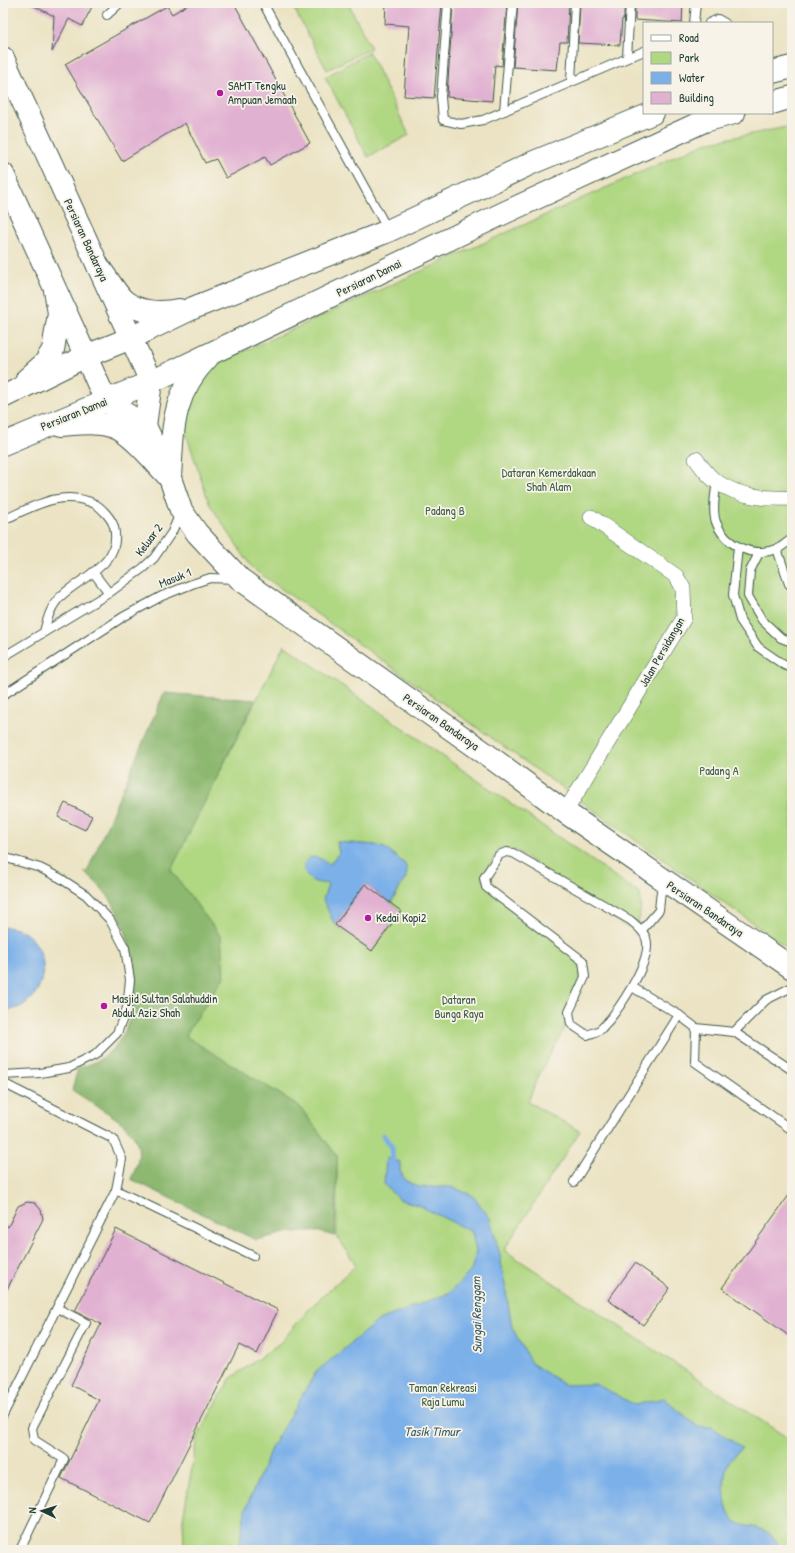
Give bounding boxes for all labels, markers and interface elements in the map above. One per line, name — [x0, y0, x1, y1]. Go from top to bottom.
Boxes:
legend — [643, 22, 773, 114]
text: Road — [679, 29, 699, 46]
text: Park — [679, 49, 699, 66]
text: Water — [679, 69, 705, 86]
place label: SAMT Tengku Ampuan Jemaah — [228, 77, 297, 108]
marker: SAMT Tengku Ampuan Jemaah — [215, 88, 225, 98]
text: Building — [679, 89, 714, 106]
street label: Persiaran Bandaraya — [60, 196, 113, 284]
street label: Persiaran Damai — [333, 254, 404, 301]
street label: Persiaran Damai — [38, 392, 110, 435]
park label: Dataran Kemerdakaan Shah Alam — [502, 464, 596, 495]
park label: Padang B — [425, 502, 465, 519]
street label: Keluar 2 — [131, 520, 167, 559]
street label: Masuk 1 — [156, 563, 193, 592]
street label: Jalan Persidangan — [635, 614, 688, 690]
street label: Persiaran Bandaraya — [400, 689, 483, 754]
park label: Padang A — [699, 762, 739, 779]
street label: Persiaran Bandaraya — [663, 877, 747, 941]
place label: Kedai Kopi2 — [376, 909, 427, 926]
marker: Kedai Kopi2 — [363, 913, 373, 923]
place label: Masjid Sultan Salahuddin Abdul Aziz Shah — [112, 990, 217, 1021]
park label: Dataran Bunga Raya — [434, 991, 484, 1022]
marker: Masjid Sultan Salahuddin Abdul Aziz Shah — [99, 1001, 109, 1011]
water label: Sungai Renggam — [466, 1276, 487, 1353]
park label: Taman Rekreasi Raja Lumu — [409, 1379, 477, 1410]
water label: Tasik Timur — [404, 1422, 462, 1440]
north arrow — [22, 1491, 62, 1531]
text: N — [25, 1507, 39, 1514]

